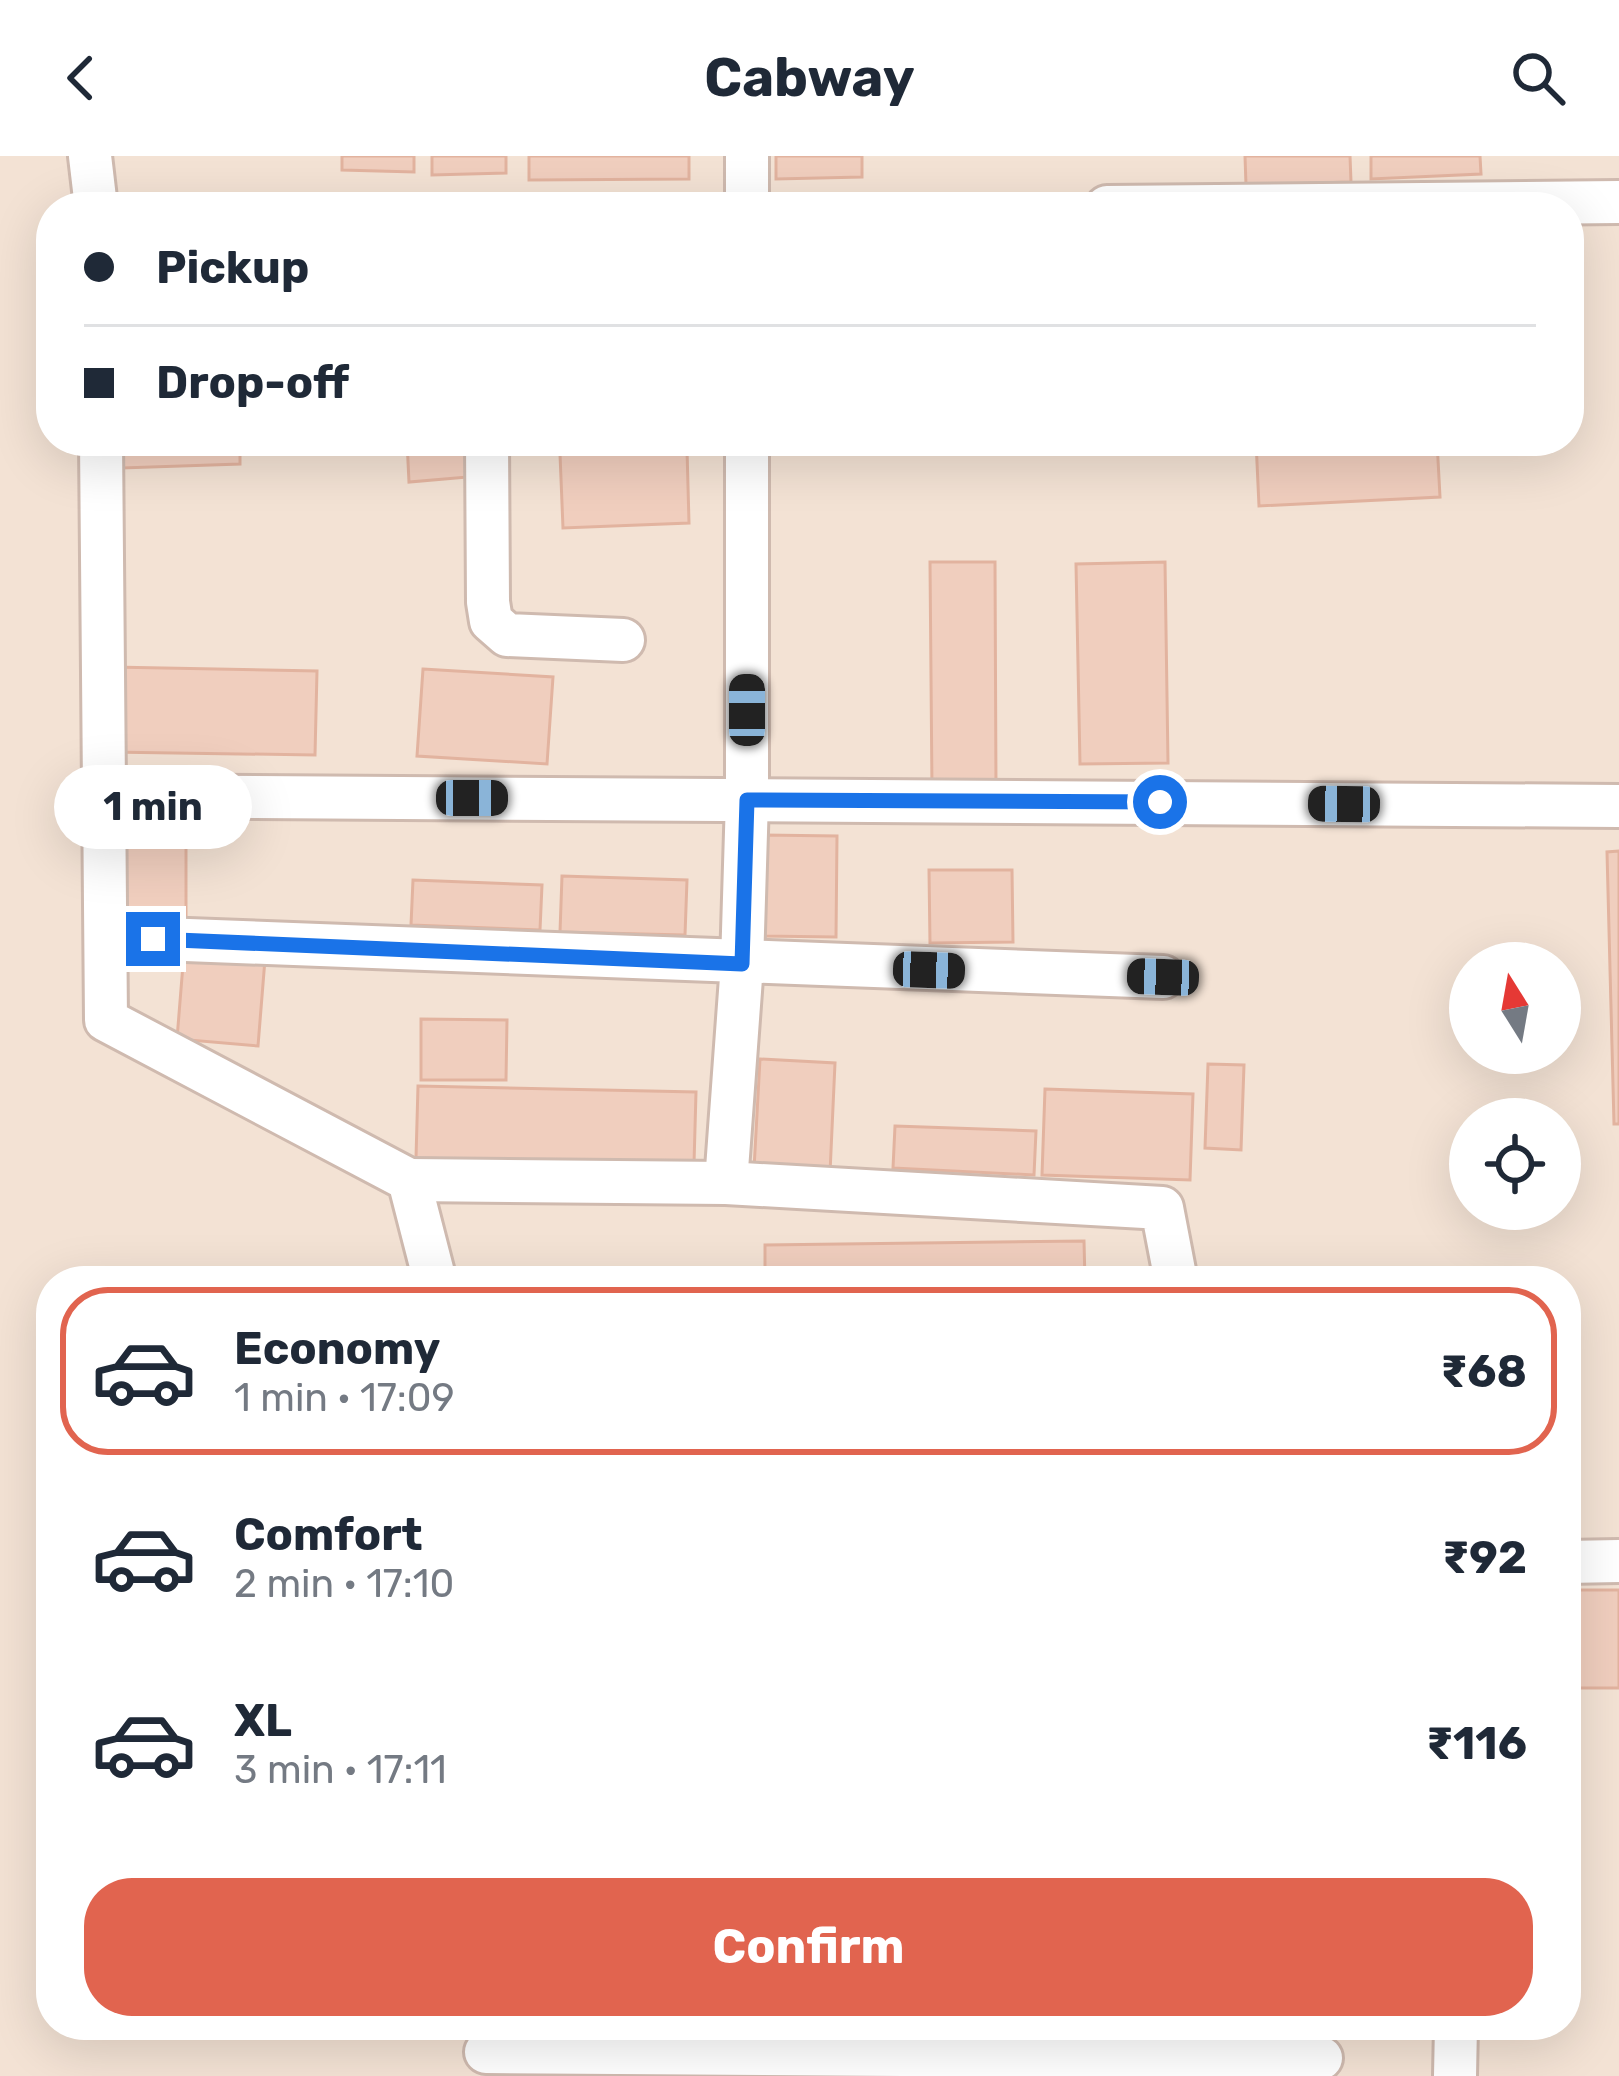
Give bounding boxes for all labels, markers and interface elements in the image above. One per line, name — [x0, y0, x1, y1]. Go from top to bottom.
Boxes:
icon: back — [48, 45, 114, 111]
icon: search — [1505, 45, 1571, 111]
text: Cabway — [704, 46, 915, 110]
text: Pickup — [156, 241, 309, 294]
text: Drop-off — [156, 356, 349, 409]
car — [729, 674, 765, 746]
callout: 1 min — [54, 765, 252, 849]
route start — [1133, 775, 1187, 829]
car — [436, 780, 508, 816]
text: 1 min — [103, 784, 203, 830]
car — [1308, 785, 1380, 823]
route end — [126, 912, 180, 966]
north arrow — [1449, 942, 1581, 1074]
map controls — [1449, 942, 1581, 1230]
car — [892, 951, 966, 989]
car — [1126, 958, 1200, 996]
button: locate — [1449, 1098, 1581, 1230]
icon: car — [90, 1317, 198, 1425]
text: Economy — [234, 1322, 440, 1375]
text: ₹68 — [1440, 1345, 1527, 1398]
text: 1 min · 17:09 — [234, 1375, 455, 1421]
icon: car — [90, 1503, 198, 1611]
text: Comfort — [234, 1508, 423, 1561]
text: ₹92 — [1442, 1531, 1527, 1584]
text: 2 min · 17:10 — [234, 1561, 454, 1607]
icon: car — [90, 1689, 198, 1797]
text: XL — [234, 1694, 292, 1747]
text: ₹116 — [1426, 1717, 1527, 1770]
text: 3 min · 17:11 — [234, 1747, 447, 1793]
button: Confirm — [84, 1878, 1533, 2016]

